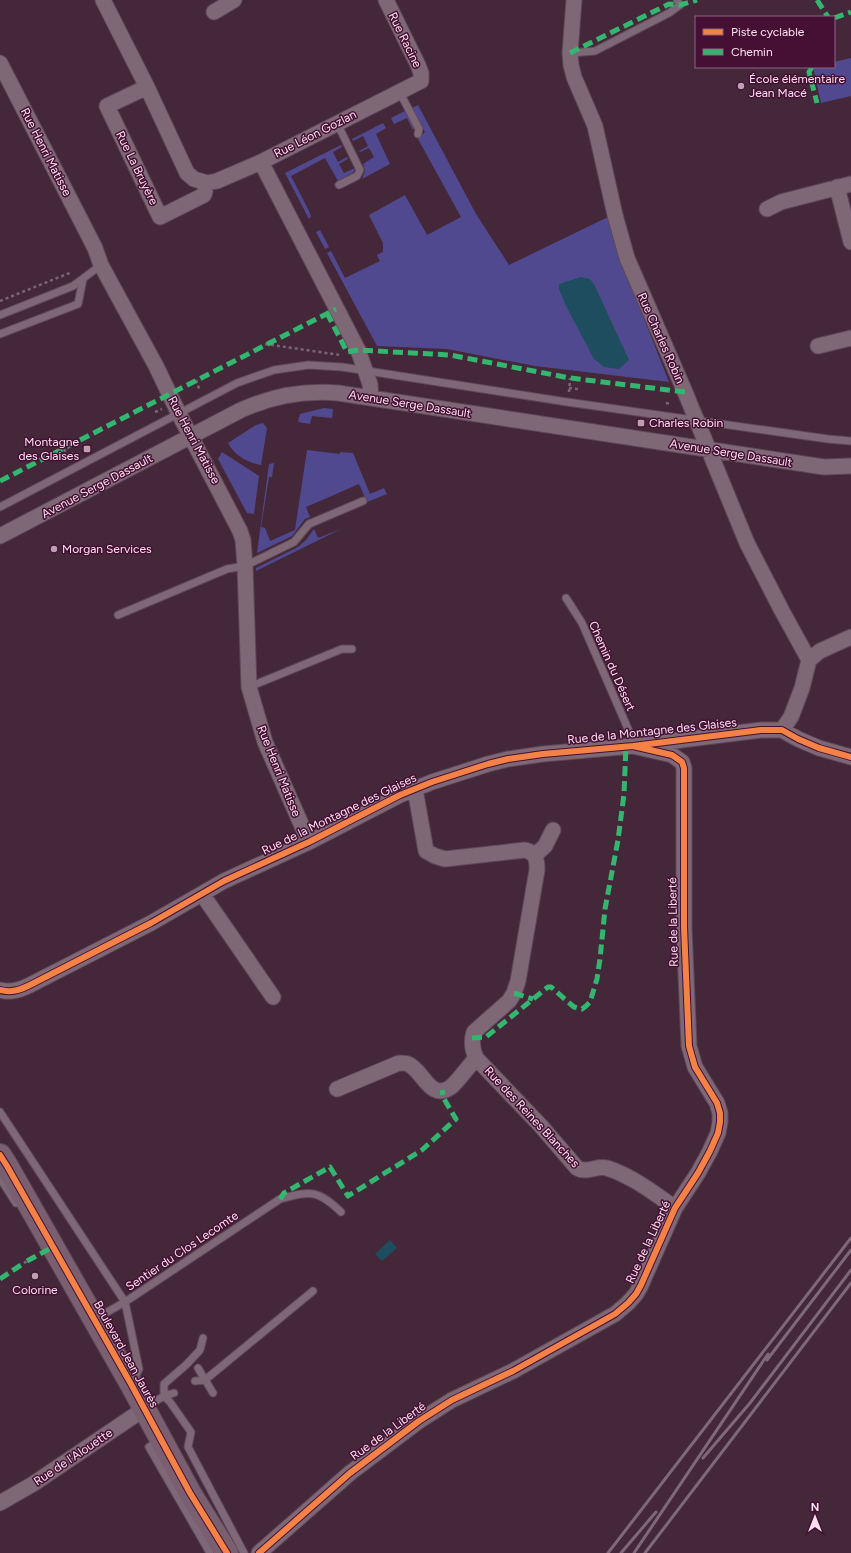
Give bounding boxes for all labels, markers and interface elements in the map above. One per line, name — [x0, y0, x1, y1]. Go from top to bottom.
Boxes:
street label: Rue Racine — [386, 10, 425, 70]
legend — [695, 16, 835, 68]
text: Piste cyclable — [731, 25, 805, 39]
text: Chemin — [731, 45, 773, 59]
place label: École élémentaire Jean Macé — [749, 72, 845, 100]
marker: École élémentaire Jean Macé — [736, 81, 746, 91]
street label: Rue Henri Matisse — [18, 106, 74, 199]
street label: Rue Léon Gozlan — [271, 107, 359, 161]
street label: Rue La Bruyère — [113, 129, 161, 208]
street label: Rue Charles Robin — [635, 290, 687, 386]
street label: Avenue Serge Dassault — [348, 387, 473, 421]
street label: Rue Henri Matisse — [165, 394, 223, 487]
place label: Charles Robin — [649, 416, 724, 430]
marker: Charles Robin — [636, 418, 646, 428]
place label: Montagne des Glaises — [18, 435, 79, 463]
street label: Avenue Serge Dassault — [669, 436, 794, 470]
marker: Montagne des Glaises — [82, 444, 92, 454]
street label: Avenue Serge Dassault — [39, 451, 155, 521]
place label: Morgan Services — [62, 542, 152, 556]
marker: Morgan Services — [49, 544, 59, 554]
street label: Chemin du Désert — [586, 619, 638, 713]
street label: Rue de la Montagne des Glaises — [567, 715, 738, 747]
street label: Rue Henri Matisse — [254, 723, 304, 819]
street label: Rue de la Montagne des Glaises — [259, 770, 419, 858]
street label: Rue de la Liberté — [665, 877, 681, 967]
street label: Rue des Reines Blanches — [482, 1064, 583, 1171]
street label: Rue de la Liberté — [623, 1198, 673, 1286]
street label: Sentier du Clos Lecomte — [123, 1208, 241, 1294]
marker: Colorine — [30, 1271, 40, 1281]
place label: Colorine — [12, 1283, 58, 1297]
street label: Boulevard Jean Jaurès — [91, 1298, 161, 1410]
street label: Rue de la Liberté — [348, 1399, 429, 1463]
street label: Rue de l'Alouette — [31, 1425, 115, 1488]
north arrow — [795, 1497, 835, 1537]
text: N — [811, 1501, 819, 1514]

